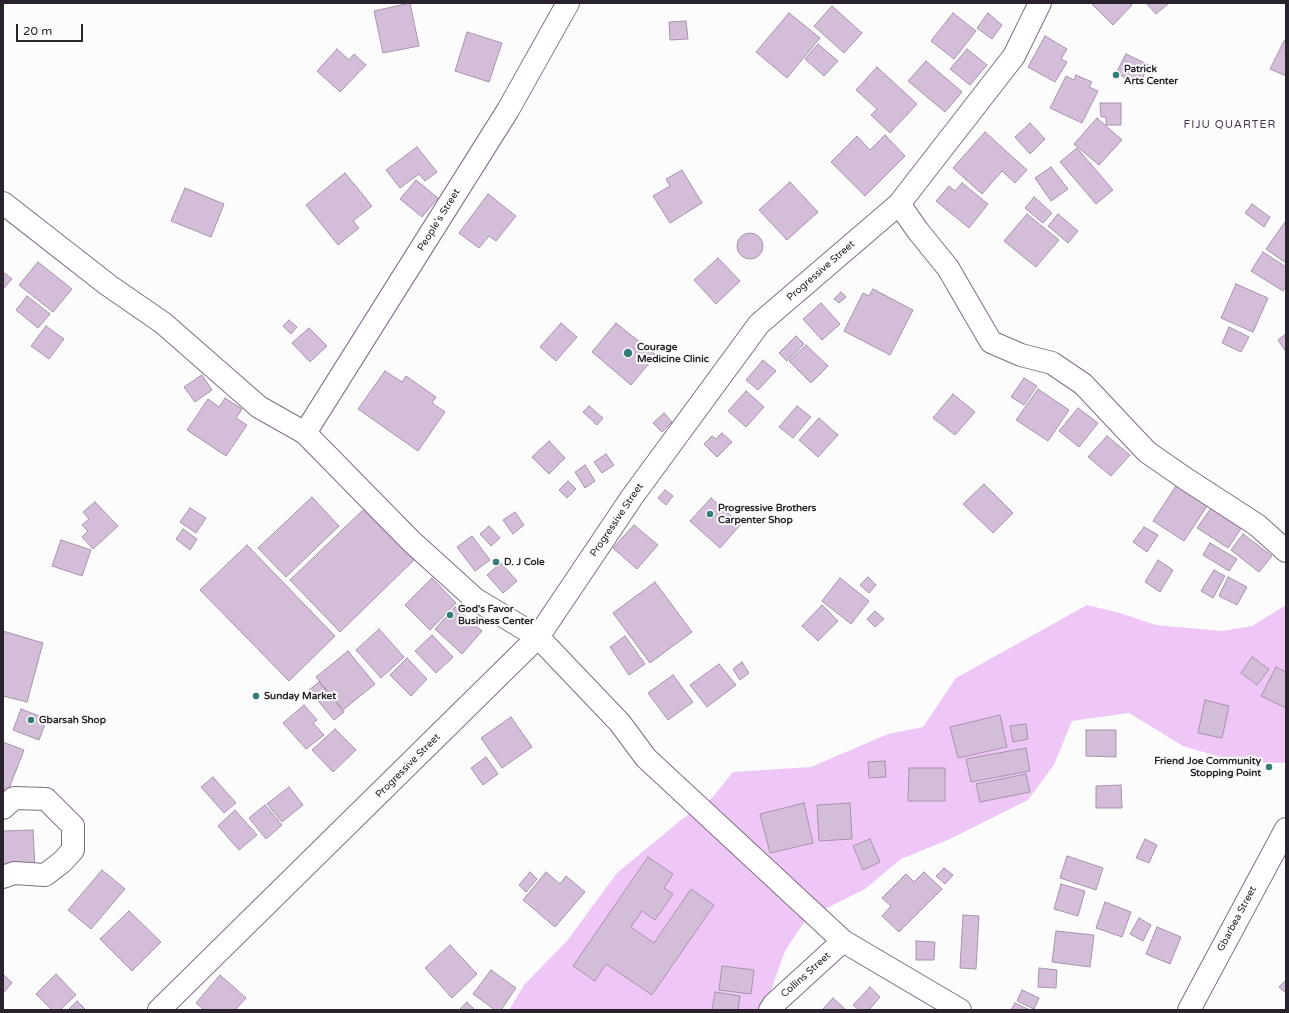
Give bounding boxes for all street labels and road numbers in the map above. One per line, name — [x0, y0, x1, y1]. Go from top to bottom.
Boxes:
street label: People's Street — [415, 187, 463, 253]
street label: Progressive Street — [785, 238, 857, 304]
street label: Progressive Street — [588, 481, 646, 559]
street label: Progressive Street — [373, 731, 443, 801]
street label: Gbarbea Street — [1215, 884, 1259, 954]
street label: Collins Street — [779, 950, 833, 1000]

